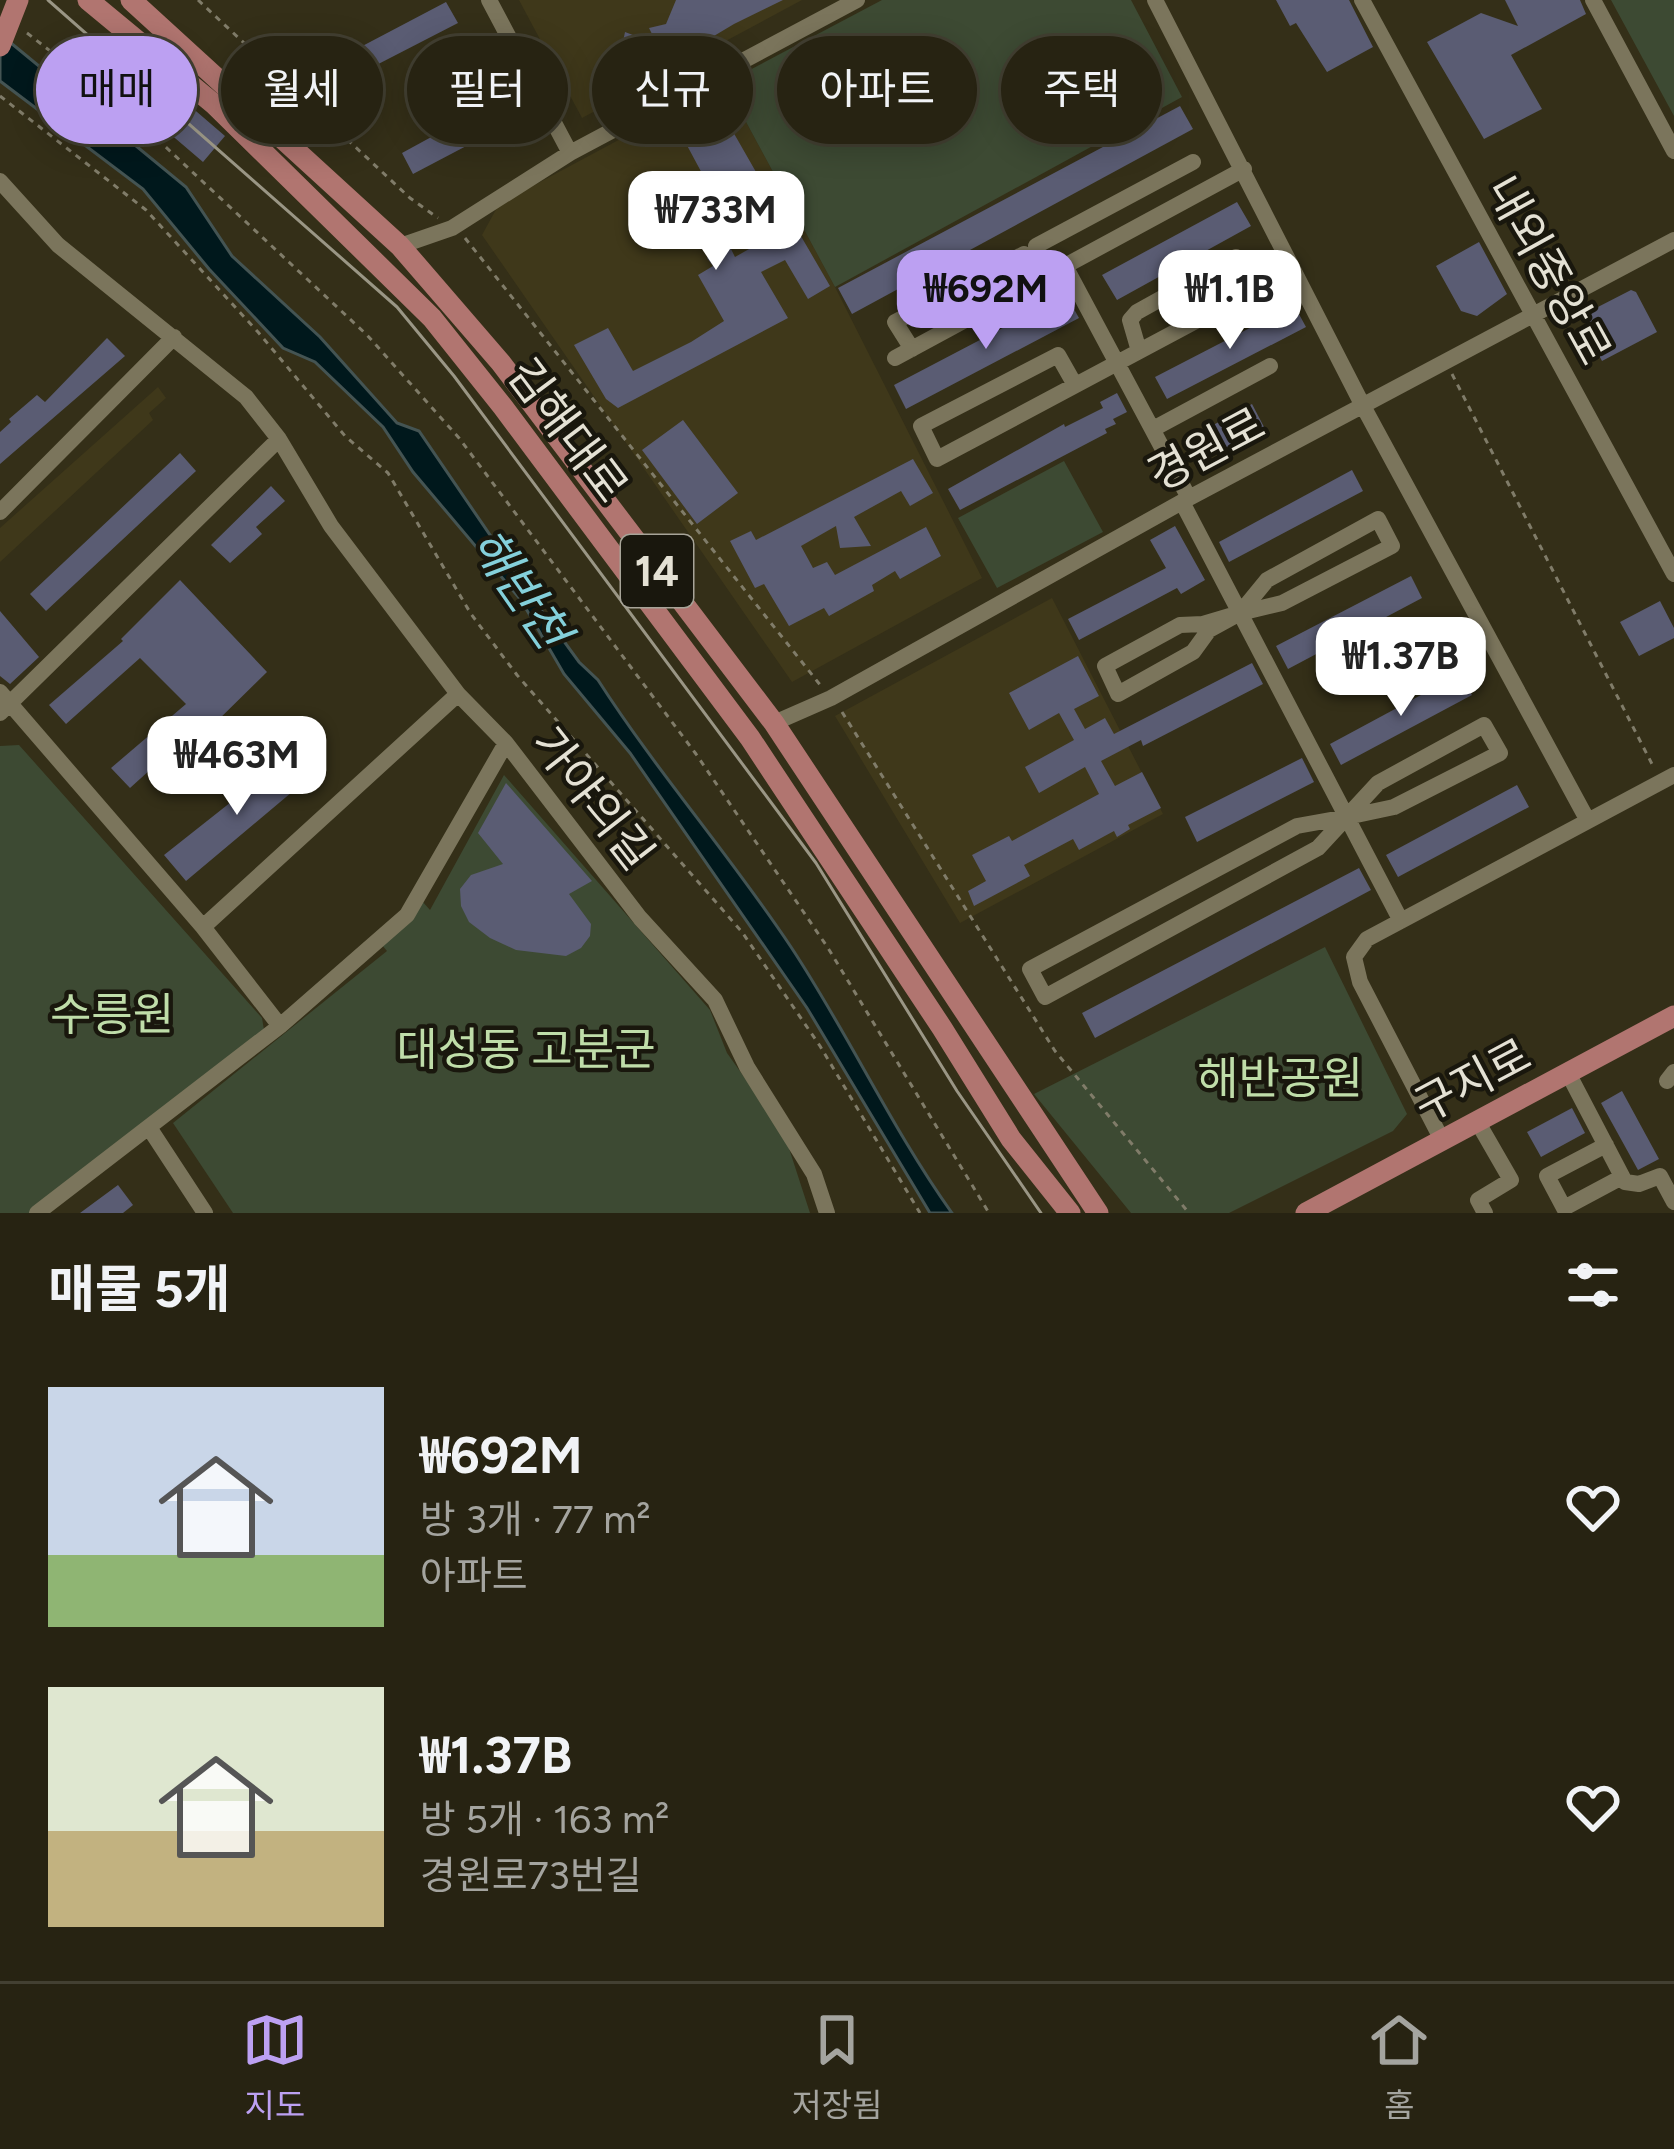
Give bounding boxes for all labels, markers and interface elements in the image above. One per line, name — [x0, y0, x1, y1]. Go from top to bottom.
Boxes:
chip: 매매 — [36, 36, 197, 144]
chip: 월세 — [221, 36, 383, 144]
chip: 필터 — [407, 36, 568, 144]
chip: 신규 — [592, 36, 753, 144]
chip: 아파트 — [777, 36, 977, 144]
chip: 주택 — [1001, 36, 1162, 144]
street label: 내외중앙로 — [1475, 166, 1623, 374]
pin: ₩733M — [632, 171, 800, 273]
text: ₩733M — [655, 186, 777, 233]
pin: ₩692M — [902, 250, 1070, 352]
pin: ₩1.1B — [1146, 250, 1314, 352]
text: ₩692M — [924, 265, 1048, 312]
text: ₩1.1B — [1185, 265, 1275, 312]
street label: 김해대로 — [497, 348, 639, 512]
street label: 경원로 — [1138, 396, 1274, 502]
water label: 해반천 — [458, 517, 585, 663]
road number: 14 — [621, 535, 693, 607]
pin: ₩1.37B — [1303, 617, 1499, 719]
text: ₩1.37B — [1343, 632, 1459, 679]
pin: ₩463M — [153, 716, 321, 818]
street label: 가야의길 — [521, 716, 665, 880]
text: ₩463M — [174, 731, 300, 778]
park label: 수릉원 — [50, 987, 174, 1041]
park label: 대성동 고분군 — [396, 1022, 656, 1076]
street label: 구지로 — [1404, 1027, 1540, 1133]
park label: 해반공원 — [1197, 1051, 1363, 1105]
icon: filters — [1560, 1252, 1626, 1318]
text: 매물 5개 — [48, 1259, 231, 1320]
text: ₩692M — [420, 1425, 583, 1486]
icon: home — [144, 1435, 288, 1579]
icon: heart — [1560, 1474, 1626, 1540]
text: 방 3개 · 77 m² — [420, 1496, 651, 1543]
text: 아파트 — [420, 1552, 528, 1599]
text: ₩1.37B — [420, 1725, 572, 1786]
icon: home — [144, 1735, 288, 1879]
icon: heart — [1560, 1774, 1626, 1840]
text: 방 5개 · 163 m² — [420, 1796, 669, 1843]
text: 경원로73번길 — [420, 1852, 642, 1899]
tab: 지도 — [242, 2007, 308, 2127]
tab: 저장됨 — [791, 2007, 883, 2127]
tab: 홈 — [1366, 2007, 1432, 2127]

